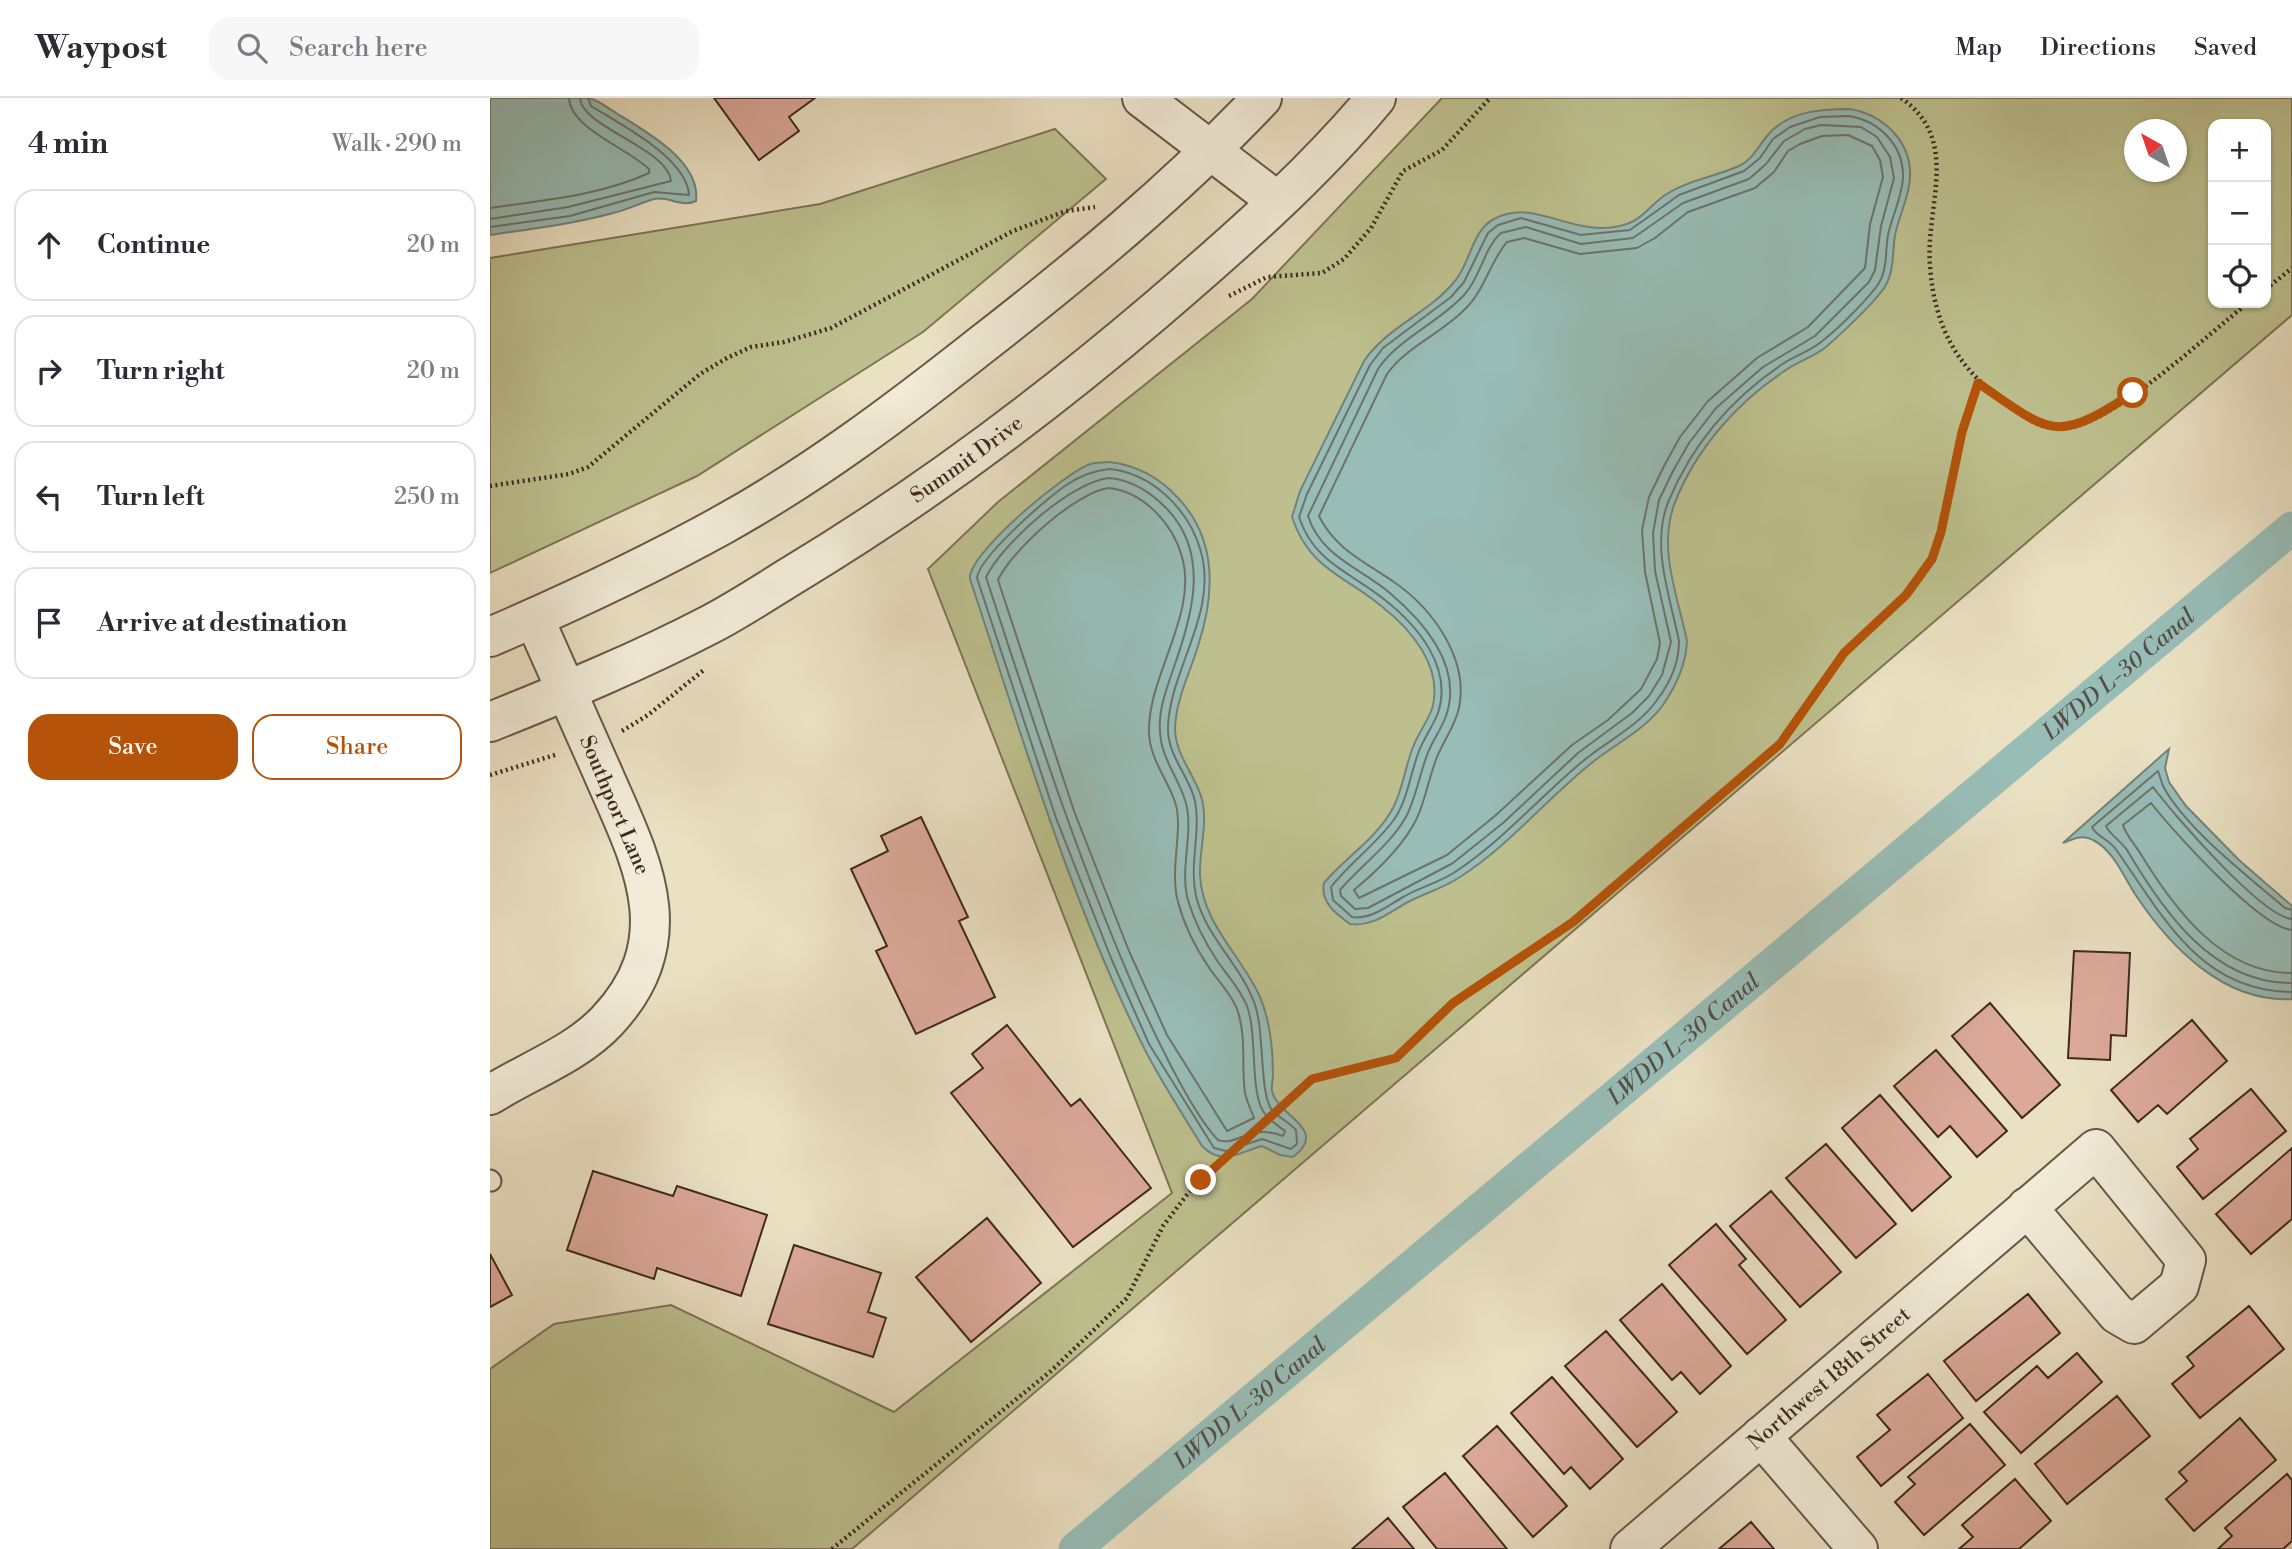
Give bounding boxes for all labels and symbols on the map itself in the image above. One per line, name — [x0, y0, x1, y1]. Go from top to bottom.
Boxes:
north arrow — [2124, 119, 2187, 182]
route start — [2117, 377, 2148, 408]
street label: Summit Drive — [906, 411, 1029, 509]
water label: LWDD L-30 Canal — [2037, 602, 2201, 747]
street label: Southport Lane — [573, 732, 655, 879]
water label: LWDD L-30 Canal — [1601, 967, 1766, 1112]
route end — [1185, 1164, 1216, 1195]
street label: Northwest 18th Street — [1743, 1302, 1917, 1456]
water label: LWDD L-30 Canal — [1168, 1331, 1332, 1476]

